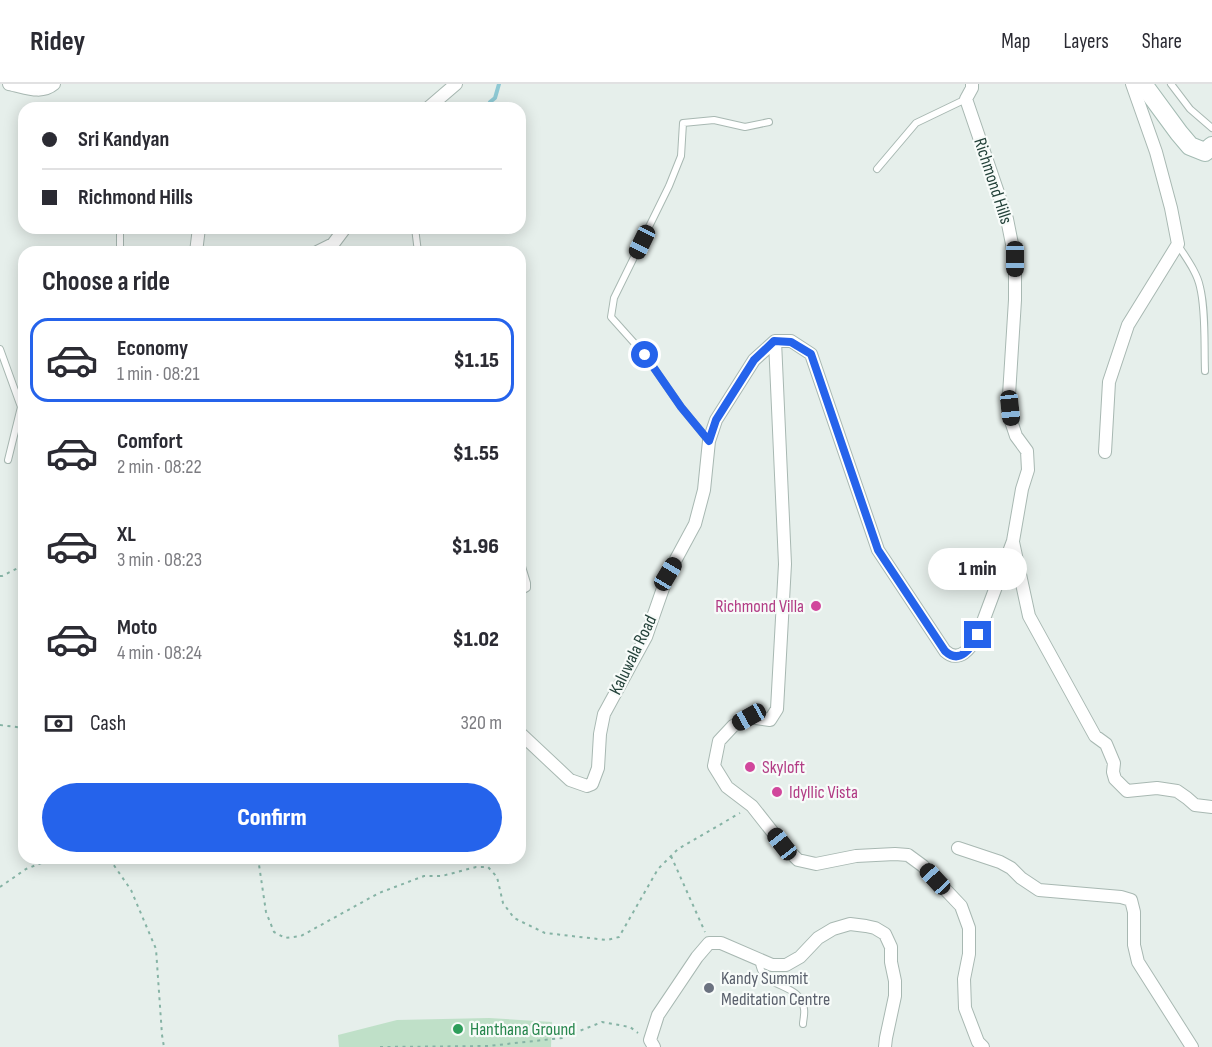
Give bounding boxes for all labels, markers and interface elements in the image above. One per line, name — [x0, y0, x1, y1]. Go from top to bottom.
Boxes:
text: Ridey — [30, 25, 85, 58]
text: Map — [1001, 29, 1030, 54]
text: Layers — [1063, 29, 1109, 54]
text: Share — [1142, 29, 1182, 54]
text: Sri Kandyan — [78, 126, 169, 153]
street label: Richmond Hills — [969, 135, 1017, 227]
text: Richmond Hills — [78, 184, 193, 211]
car — [626, 222, 658, 262]
car — [1006, 241, 1024, 277]
text: Choose a ride — [42, 266, 170, 298]
icon: car — [45, 333, 99, 387]
text: Economy — [117, 335, 188, 362]
route start — [631, 341, 658, 368]
text: $1.15 — [453, 347, 499, 374]
text: 1 min · 08:21 — [117, 362, 199, 386]
car — [999, 389, 1021, 427]
icon: car — [45, 426, 99, 480]
text: Comfort — [117, 428, 183, 455]
text: $1.55 — [453, 440, 499, 467]
text: 2 min · 08:22 — [117, 455, 202, 479]
icon: car — [45, 519, 99, 573]
text: XL — [117, 521, 136, 548]
text: $1.96 — [452, 533, 499, 560]
text: 3 min · 08:23 — [117, 548, 202, 572]
callout: 1 min — [928, 548, 1028, 590]
car — [651, 554, 685, 594]
text: 1 min — [958, 557, 997, 581]
place label: Richmond Villa — [715, 596, 804, 617]
marker: Richmond Villa — [809, 599, 823, 613]
icon: car — [45, 612, 99, 666]
street label: Kaluwala Road — [605, 612, 661, 698]
text: Moto — [117, 614, 157, 641]
route end — [964, 621, 991, 648]
text: $1.02 — [452, 626, 499, 653]
text: 4 min · 08:24 — [117, 641, 202, 665]
car — [729, 700, 769, 734]
icon: cash — [42, 707, 75, 740]
text: Cash — [90, 710, 126, 737]
text: 320 m — [460, 711, 502, 735]
place label: Skyloft — [762, 757, 805, 778]
marker: Skyloft — [743, 760, 757, 774]
place label: Idyllic Vista — [789, 782, 858, 803]
button: Confirm — [42, 783, 502, 852]
marker: Idyllic Vista — [770, 785, 784, 799]
car — [764, 824, 800, 864]
car — [916, 860, 954, 898]
place label: Kandy Summit Meditation Centre — [721, 968, 830, 1010]
marker: Kandy Summit Meditation Centre — [702, 981, 716, 995]
place label: Hanthana Ground — [470, 1019, 576, 1040]
marker: Hanthana Ground — [451, 1022, 465, 1036]

